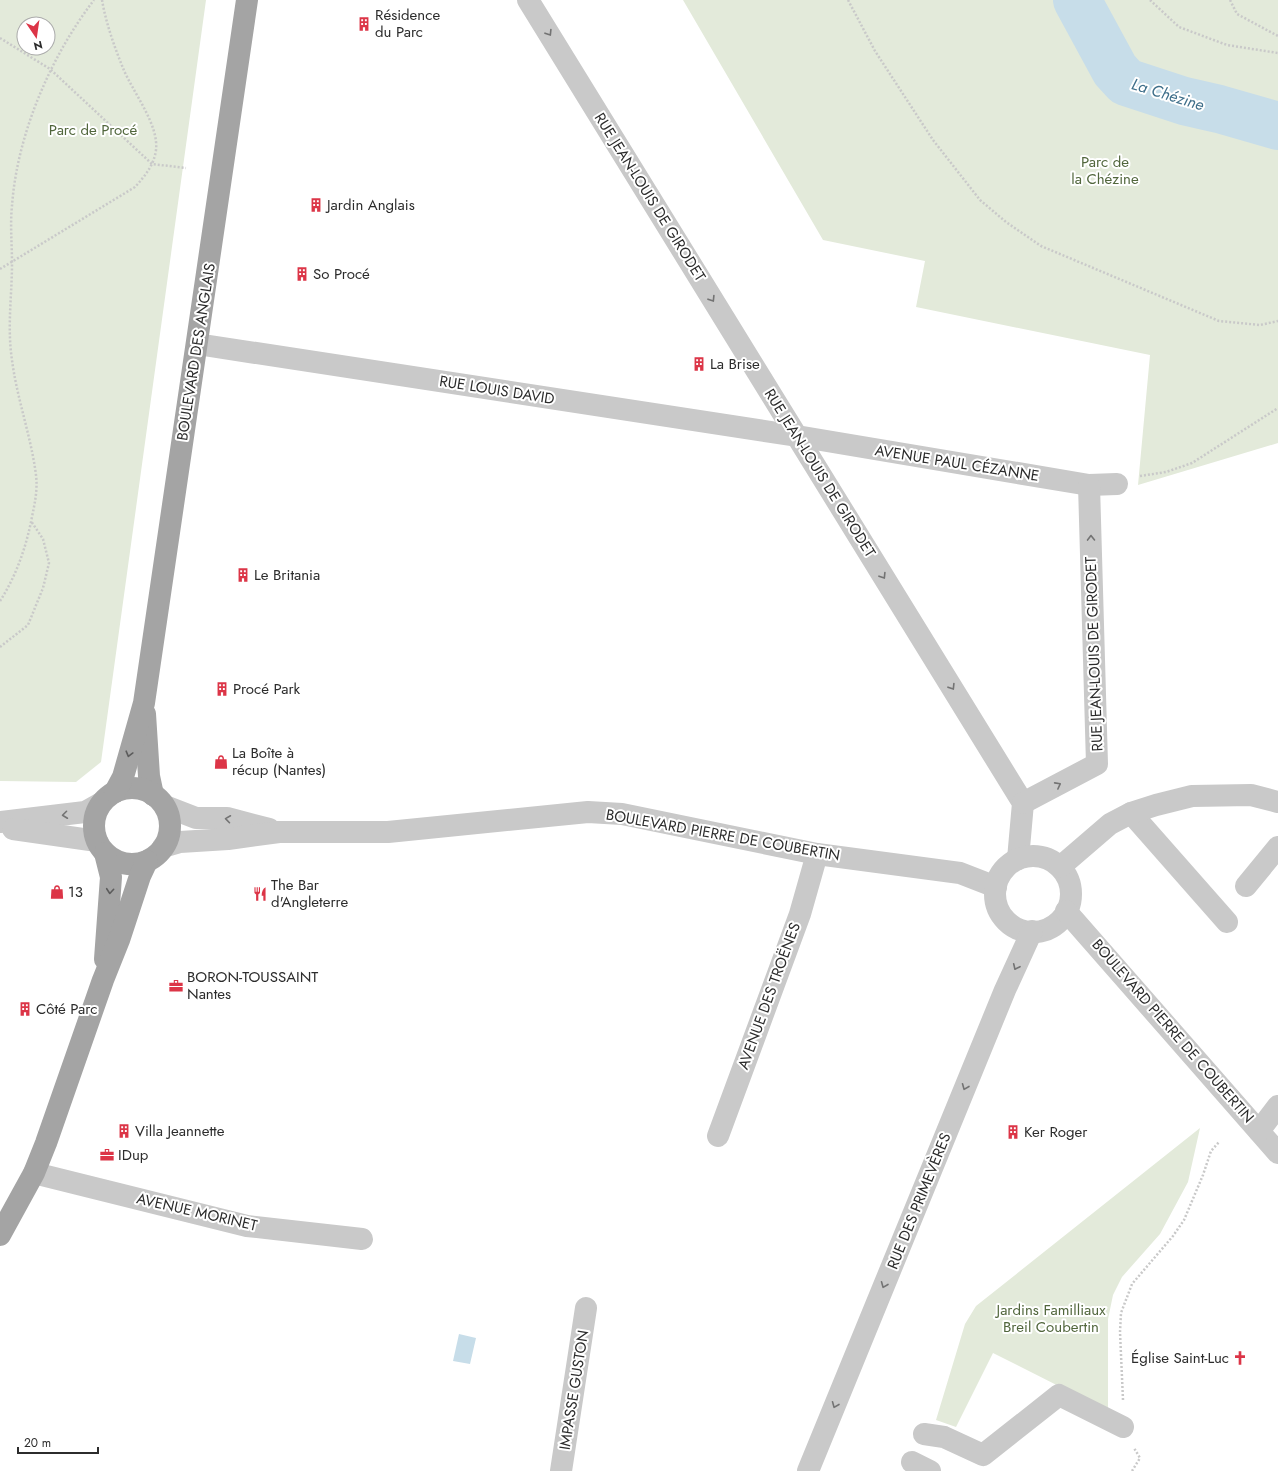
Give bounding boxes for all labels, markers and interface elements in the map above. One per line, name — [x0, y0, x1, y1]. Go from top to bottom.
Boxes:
place label: Résidence du Parc — [375, 4, 440, 43]
north arrow — [16, 16, 56, 56]
building icon: Résidence du Parc — [356, 16, 372, 32]
one-way arrow — [544, 29, 551, 36]
text: N — [32, 37, 44, 55]
water label: La Chézine — [1129, 73, 1207, 116]
street label: RUE JEAN-LOUIS DE GIRODET — [589, 109, 711, 285]
park label: Parc de Procé — [49, 119, 137, 141]
park label: Parc de la Chézine — [1071, 151, 1139, 190]
place label: Jardin Anglais — [325, 194, 415, 216]
building icon: Jardin Anglais — [308, 197, 324, 213]
street label: BOULEVARD DES ANGLAIS — [171, 262, 221, 442]
place label: So Procé — [313, 263, 370, 285]
building icon: So Procé — [294, 266, 310, 282]
one-way arrow — [707, 295, 715, 302]
place label: La Brise — [710, 353, 760, 375]
building icon: La Brise — [691, 356, 707, 372]
street label: RUE LOUIS DAVID — [438, 370, 556, 410]
street label: RUE JEAN-LOUIS DE GIRODET — [759, 385, 881, 561]
street label: AVENUE PAUL CÉZANNE — [873, 439, 1041, 487]
one-way arrow — [1086, 535, 1095, 541]
street label: RUE JEAN-LOUIS DE GIRODET — [1080, 556, 1108, 752]
place label: Le Britania — [254, 564, 320, 586]
building icon: Le Britania — [235, 567, 251, 583]
one-way arrow — [879, 572, 886, 579]
place label: Procé Park — [233, 678, 301, 700]
building icon: Procé Park — [214, 681, 230, 697]
one-way arrow — [947, 683, 954, 690]
place label: La Boîte à récup (Nantes) — [232, 742, 326, 781]
one-way arrow — [126, 751, 134, 758]
shop icon: La Boîte à récup (Nantes) — [213, 754, 229, 770]
one-way arrow — [1054, 782, 1061, 789]
street label: BOULEVARD PIERRE DE COUBERTIN — [604, 804, 842, 866]
one-way arrow — [62, 810, 68, 819]
one-way arrow — [225, 815, 231, 824]
place label: The Bar d'Angleterre — [271, 874, 348, 913]
place label: 13 — [68, 881, 83, 903]
shop icon: 13 — [49, 884, 65, 900]
restaurant icon: The Bar d'Angleterre — [252, 886, 268, 902]
one-way arrow — [105, 888, 114, 894]
street label: AVENUE DES TROËNES — [732, 919, 806, 1073]
street label: BOULEVARD PIERRE DE COUBERTIN — [1087, 934, 1259, 1128]
one-way arrow — [1013, 963, 1021, 971]
place label: BORON-TOUSSAINT Nantes — [187, 966, 318, 1005]
office icon: BORON-TOUSSAINT Nantes — [168, 978, 184, 994]
place label: Côté Parc — [36, 998, 97, 1020]
building icon: Côté Parc — [17, 1001, 33, 1017]
one-way arrow — [962, 1083, 970, 1090]
place label: Villa Jeannette — [135, 1120, 225, 1142]
place label: Ker Roger — [1024, 1121, 1088, 1143]
building icon: Villa Jeannette — [116, 1123, 132, 1139]
building icon: Ker Roger — [1005, 1124, 1021, 1140]
street label: RUE DES PRIMEVÈRES — [882, 1129, 956, 1273]
place label: IDup — [118, 1144, 149, 1166]
office icon: IDup — [99, 1147, 115, 1163]
street label: AVENUE MORINET — [134, 1187, 260, 1237]
one-way arrow — [881, 1281, 889, 1288]
park label: Jardins Familliaux Breil Coubertin — [995, 1299, 1106, 1338]
street label: IMPASSE GUSTON — [554, 1329, 594, 1451]
place label: Église Saint-Luc — [1131, 1347, 1229, 1369]
church icon: Église Saint-Luc — [1232, 1350, 1248, 1366]
one-way arrow — [832, 1402, 840, 1409]
scale bar — [18, 1429, 98, 1455]
text: 20 m — [24, 1434, 51, 1452]

